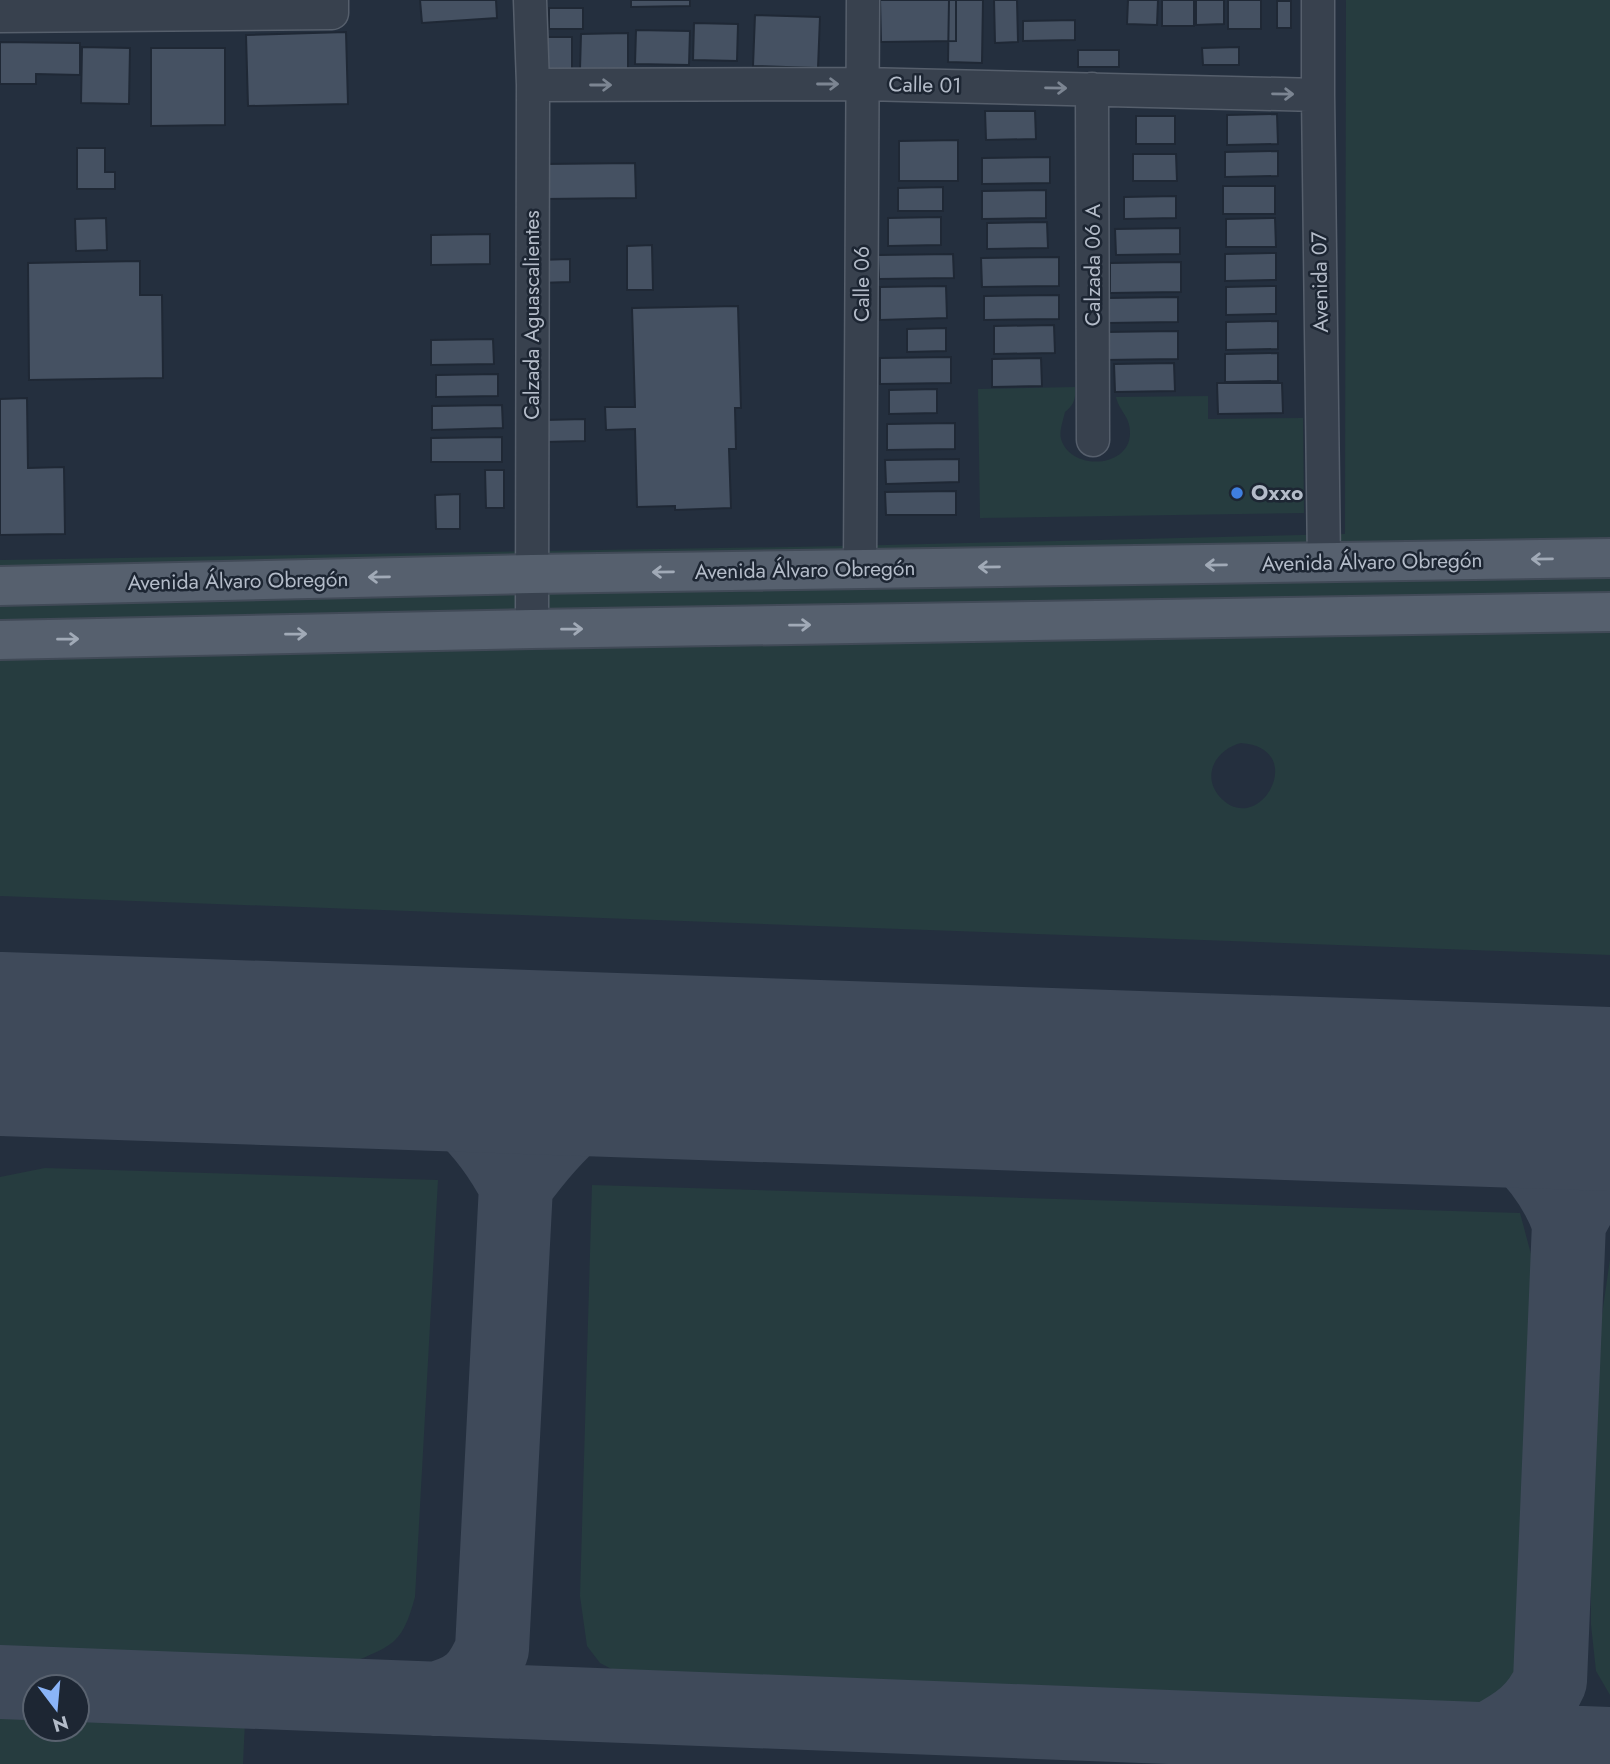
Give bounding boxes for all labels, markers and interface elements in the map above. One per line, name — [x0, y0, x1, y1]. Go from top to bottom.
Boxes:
street label: Calle 01 — [888, 69, 962, 101]
one-way arrow — [817, 77, 840, 91]
one-way arrow — [589, 78, 612, 92]
one-way arrow — [1044, 82, 1067, 95]
one-way arrow — [1271, 87, 1294, 101]
street label: Calzada 06 A — [1078, 204, 1108, 326]
street label: Calzada Aguascalientes — [517, 210, 547, 420]
street label: Avenida 07 — [1304, 231, 1336, 333]
street label: Calle 06 — [847, 246, 877, 322]
place label: Oxxo — [1251, 478, 1303, 508]
marker: Oxxo — [1229, 485, 1245, 501]
street label: Avenida Álvaro Obregón — [1261, 545, 1483, 579]
street label: Avenida Álvaro Obregón — [694, 553, 916, 587]
one-way arrow — [1531, 553, 1554, 566]
one-way arrow — [1205, 558, 1228, 572]
one-way arrow — [978, 560, 1001, 574]
street label: Avenida Álvaro Obregón — [127, 564, 349, 598]
one-way arrow — [652, 565, 675, 579]
one-way arrow — [367, 570, 390, 584]
one-way arrow — [788, 618, 811, 632]
one-way arrow — [560, 622, 583, 635]
one-way arrow — [284, 627, 307, 641]
one-way arrow — [56, 632, 79, 646]
north arrow — [21, 1673, 91, 1743]
text: N — [50, 1709, 72, 1739]

